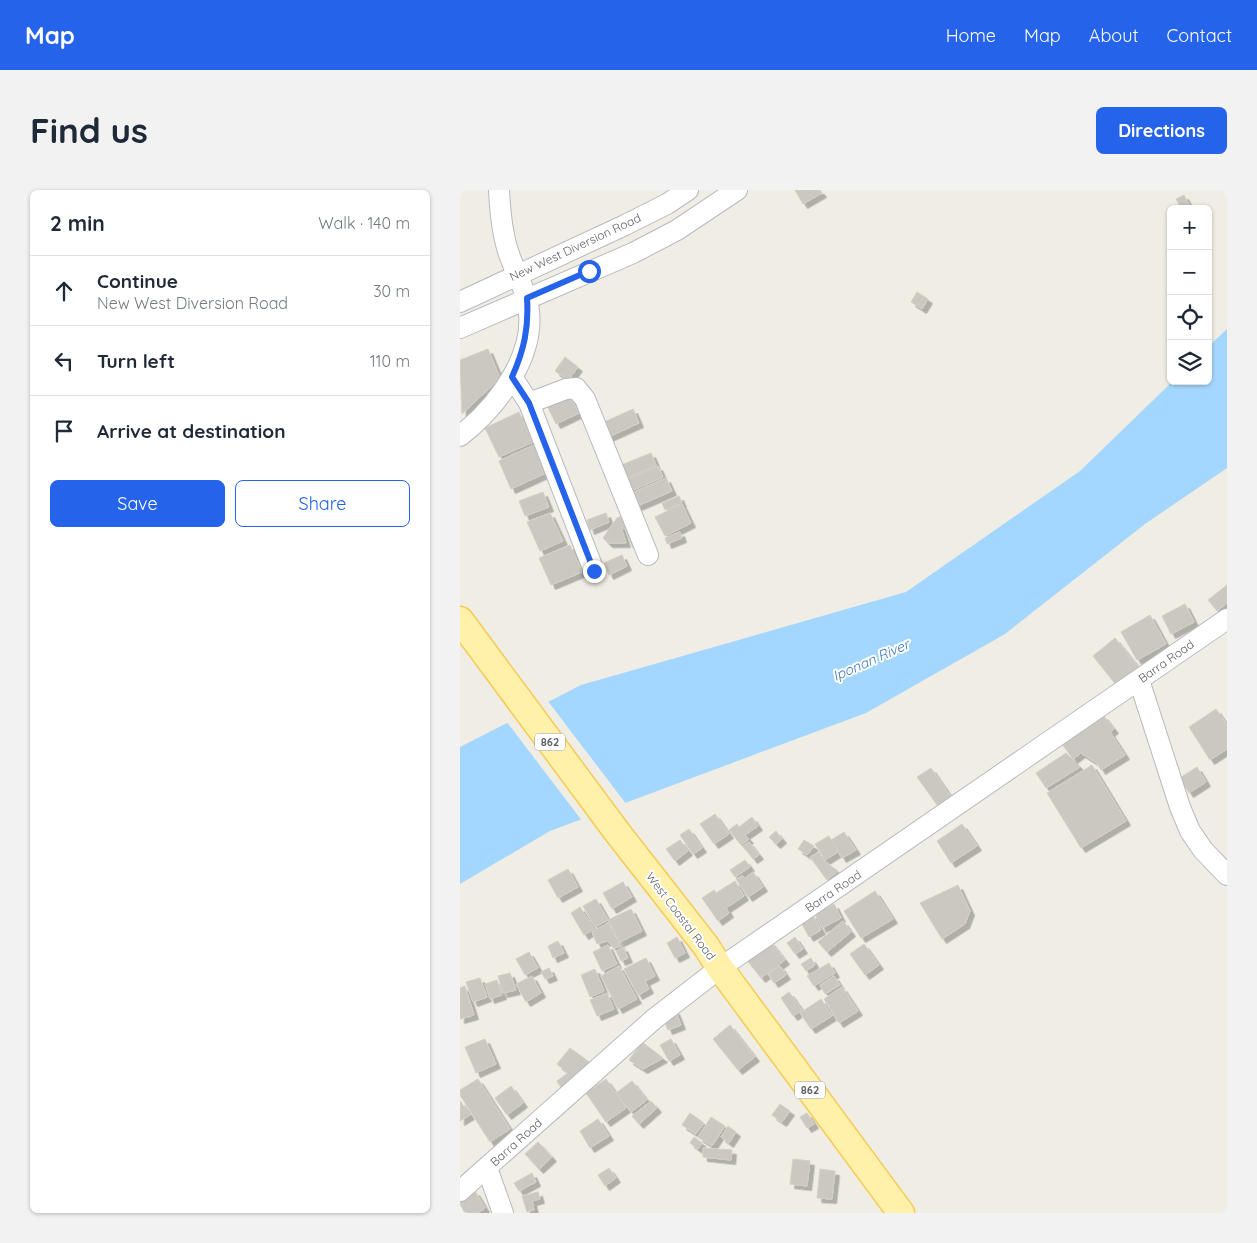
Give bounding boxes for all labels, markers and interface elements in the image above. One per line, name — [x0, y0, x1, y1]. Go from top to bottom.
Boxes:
text: Map — [25, 20, 75, 50]
text: Home — [946, 24, 996, 47]
text: Map — [1024, 24, 1061, 47]
text: About — [1089, 24, 1139, 47]
text: Contact — [1167, 24, 1232, 47]
button: Directions — [1096, 107, 1227, 154]
text: Find us — [30, 108, 148, 152]
map controls — [1167, 205, 1212, 385]
button: + — [1167, 205, 1212, 250]
text: 2 min — [50, 210, 105, 236]
street label: New West Diversion Road — [507, 210, 643, 284]
text: Walk · 140 m — [318, 213, 410, 233]
button: − — [1167, 250, 1212, 295]
route start — [578, 260, 601, 283]
text: Continue — [97, 269, 178, 293]
icon: ahead — [50, 277, 78, 305]
text: 30 m — [373, 281, 410, 301]
text: New West Diversion Road — [97, 293, 288, 313]
button: locate — [1167, 295, 1212, 340]
button: layers — [1167, 340, 1212, 385]
icon: left — [50, 347, 78, 375]
text: Turn left — [97, 349, 175, 373]
text: 110 m — [370, 351, 410, 371]
icon: arrive — [50, 417, 78, 445]
text: Arrive at destination — [97, 419, 286, 443]
button: Save — [50, 480, 225, 527]
button: Share — [235, 480, 410, 527]
route end — [583, 560, 606, 583]
water label: Iponan River — [830, 634, 914, 685]
street label: Barra Road — [1135, 636, 1197, 686]
road number: 862 — [535, 734, 565, 750]
street label: Barra Road — [802, 867, 864, 915]
street label: West Coastal Road — [643, 869, 719, 963]
road number: 862 — [795, 1082, 825, 1098]
street label: Barra Road — [487, 1115, 545, 1169]

